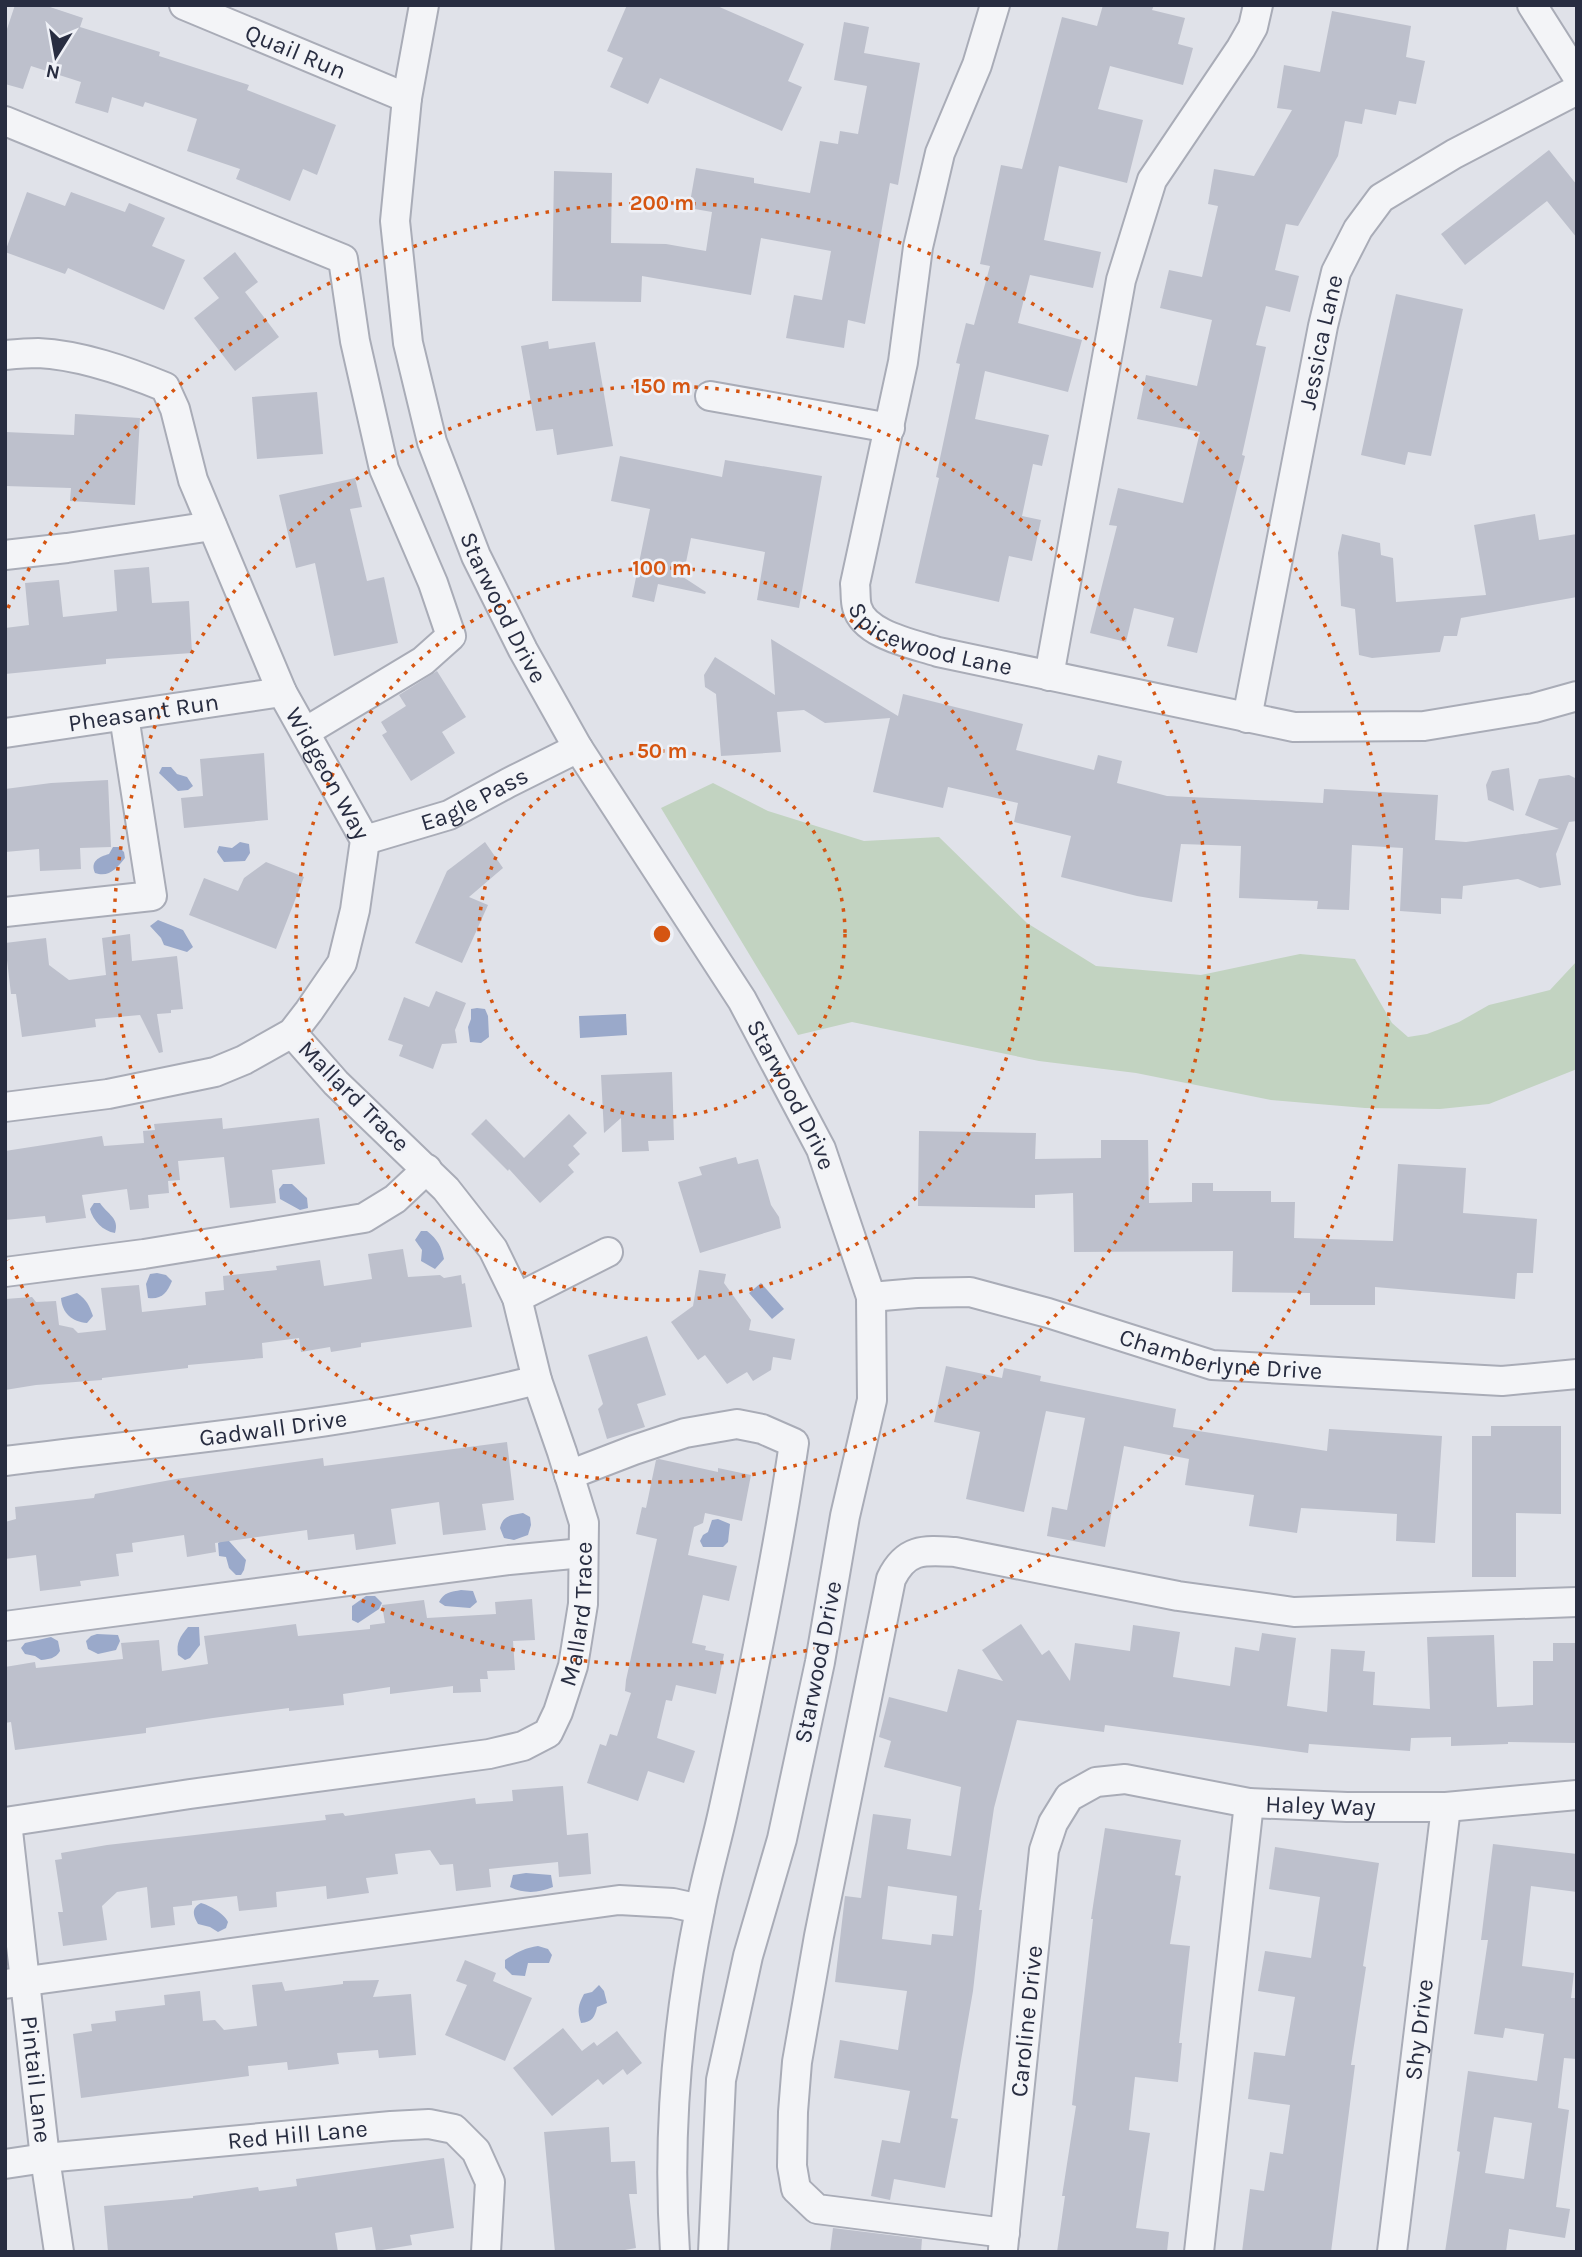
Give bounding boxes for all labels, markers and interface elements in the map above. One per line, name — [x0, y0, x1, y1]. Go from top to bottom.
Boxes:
street label: Quail Run — [241, 18, 350, 85]
north arrow — [21, 21, 91, 91]
text: N — [44, 60, 62, 84]
text: 200 m — [630, 191, 694, 215]
street label: Jessica Lane — [1293, 272, 1349, 412]
text: 150 m — [633, 374, 691, 398]
street label: Starwood Drive — [454, 528, 553, 688]
text: 100 m — [632, 556, 692, 580]
street label: Spicewood Lane — [842, 599, 1015, 681]
street label: Pheasant Run — [66, 688, 221, 737]
street label: Widgeon Way — [280, 703, 376, 845]
text: 50 m — [637, 739, 687, 763]
street label: Eagle Pass — [417, 761, 533, 837]
centre of rings — [650, 922, 674, 946]
street label: Starwood Drive — [741, 1015, 841, 1173]
street label: Mallard Trace — [293, 1035, 415, 1157]
street label: Chamberlyne Drive — [1116, 1323, 1323, 1385]
street label: Gadwall Drive — [198, 1404, 349, 1452]
street label: Mallard Trace — [553, 1541, 598, 1690]
street label: Starwood Drive — [789, 1578, 847, 1746]
street label: Haley Way — [1265, 1790, 1376, 1821]
street label: Caroline Drive — [1005, 1944, 1048, 2098]
street label: Shy Drive — [1399, 1977, 1439, 2082]
street label: Pintail Lane — [15, 2014, 57, 2145]
street label: Red Hill Lane — [226, 2114, 369, 2155]

